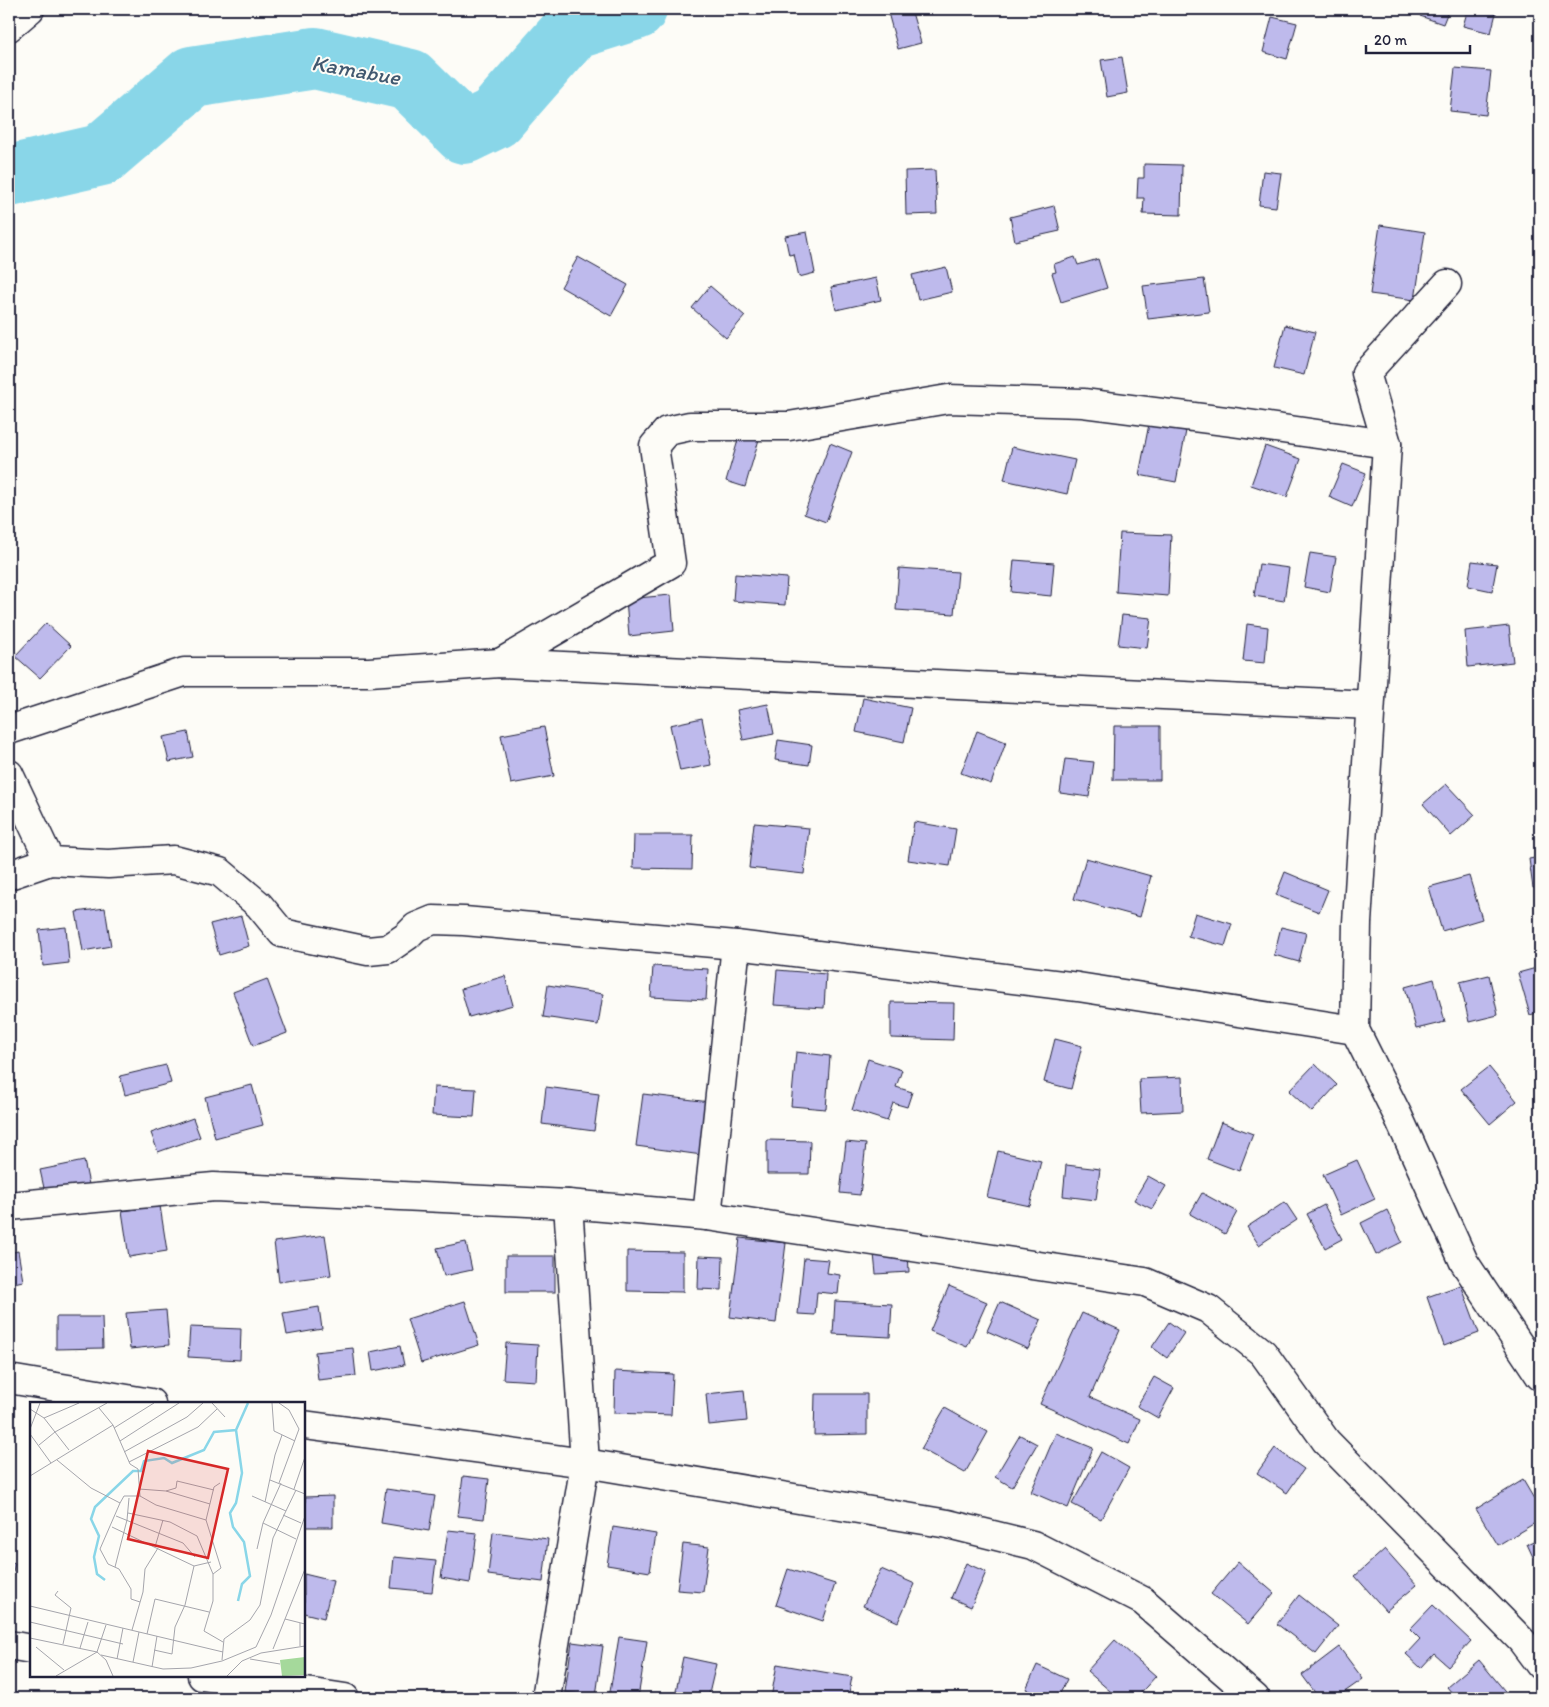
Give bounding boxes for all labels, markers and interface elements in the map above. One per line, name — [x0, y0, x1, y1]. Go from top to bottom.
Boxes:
scale bar — [1366, 22, 1470, 54]
text: 20 m — [1374, 31, 1408, 49]
water label: Kamabue — [310, 49, 404, 91]
inset map — [30, 1402, 305, 1677]

